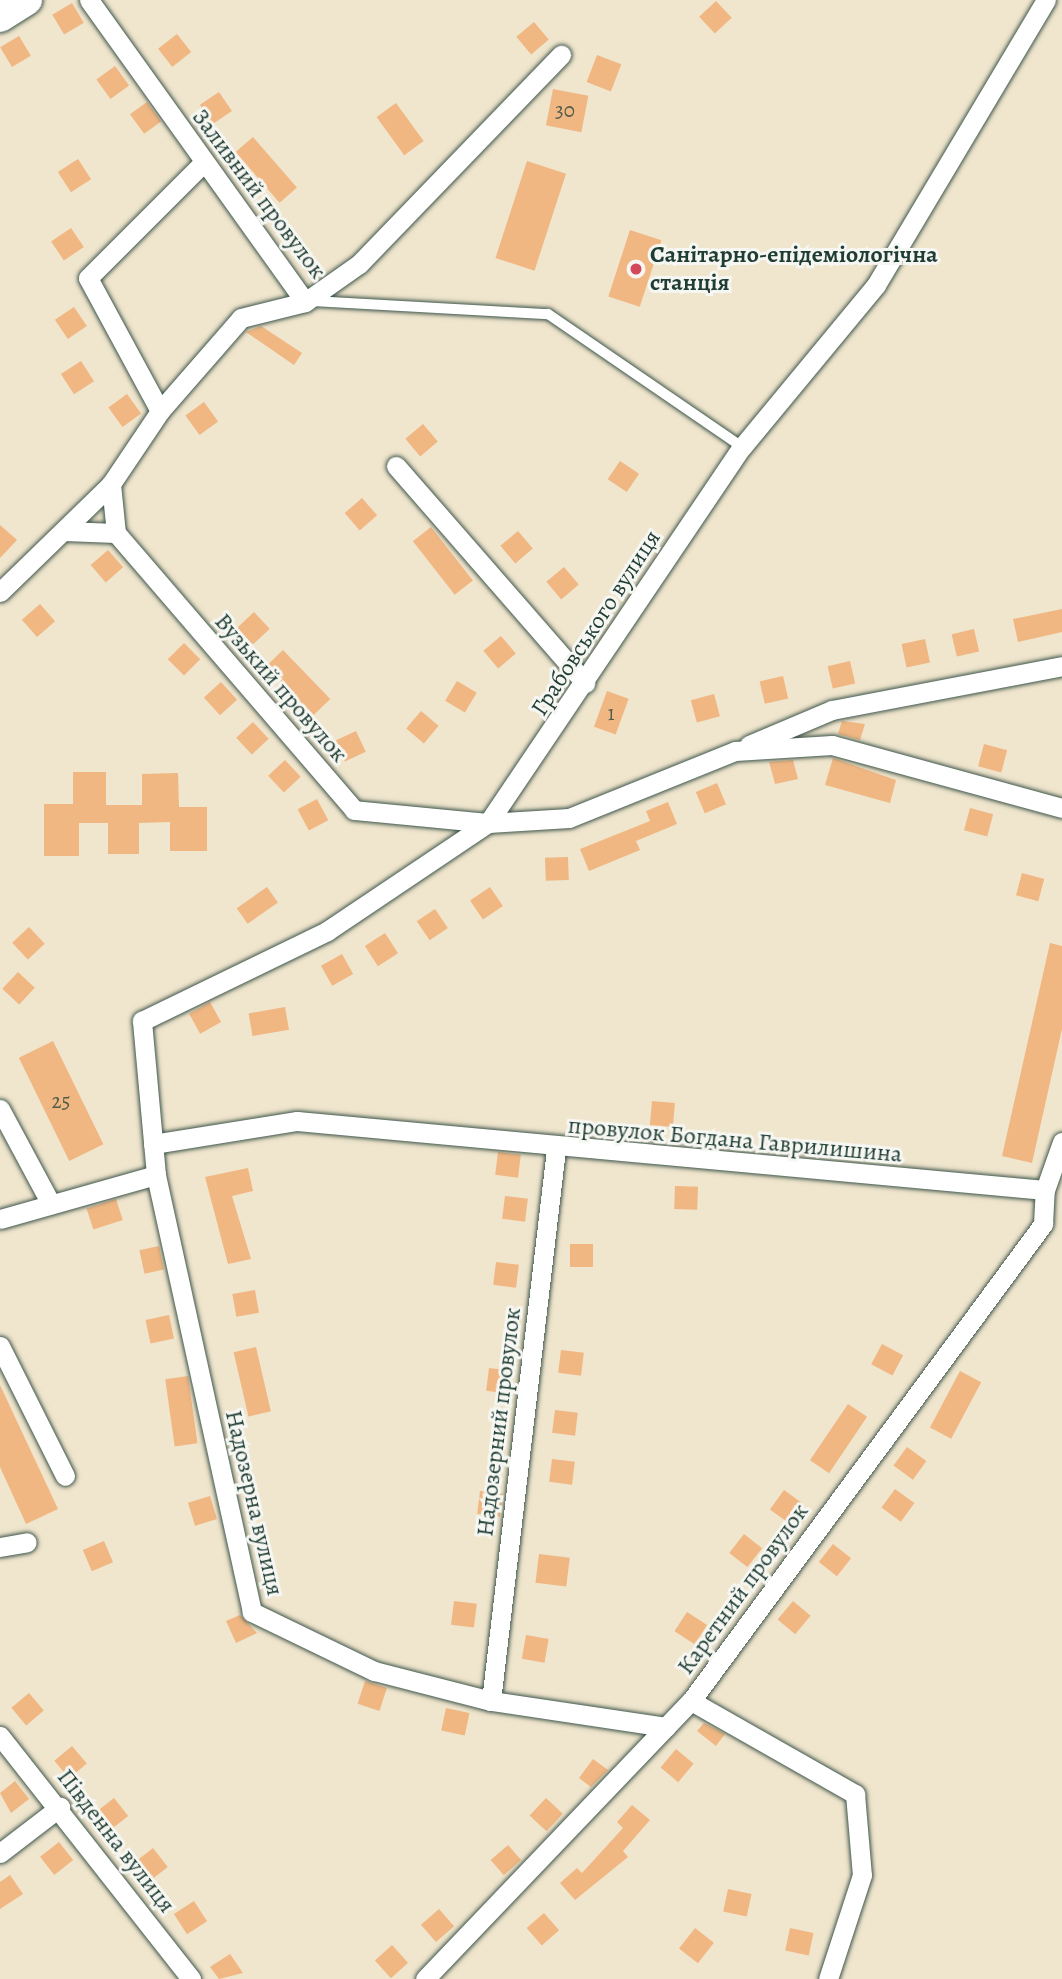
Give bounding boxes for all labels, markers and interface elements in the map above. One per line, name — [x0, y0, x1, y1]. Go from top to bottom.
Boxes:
house number: 30 — [555, 97, 575, 123]
street label: Заливний провулок — [186, 103, 332, 285]
place label: Санітарно-епідеміологічна станція — [650, 241, 938, 297]
marker: Санітарно-епідеміологічна станція — [628, 261, 644, 277]
street label: Грабовського вулиця — [525, 525, 667, 721]
street label: Вузький провулок — [208, 608, 354, 768]
house number: 1 — [607, 700, 615, 726]
house number: 25 — [51, 1088, 71, 1114]
street label: провулок Богдана Гаврилишина — [567, 1111, 903, 1169]
street label: Надозерний провулок — [471, 1306, 527, 1538]
street label: Надозерна вулиця — [219, 1407, 289, 1599]
street label: Каретний провулок — [671, 1498, 815, 1680]
street label: Південна вулиця — [51, 1763, 181, 1919]

